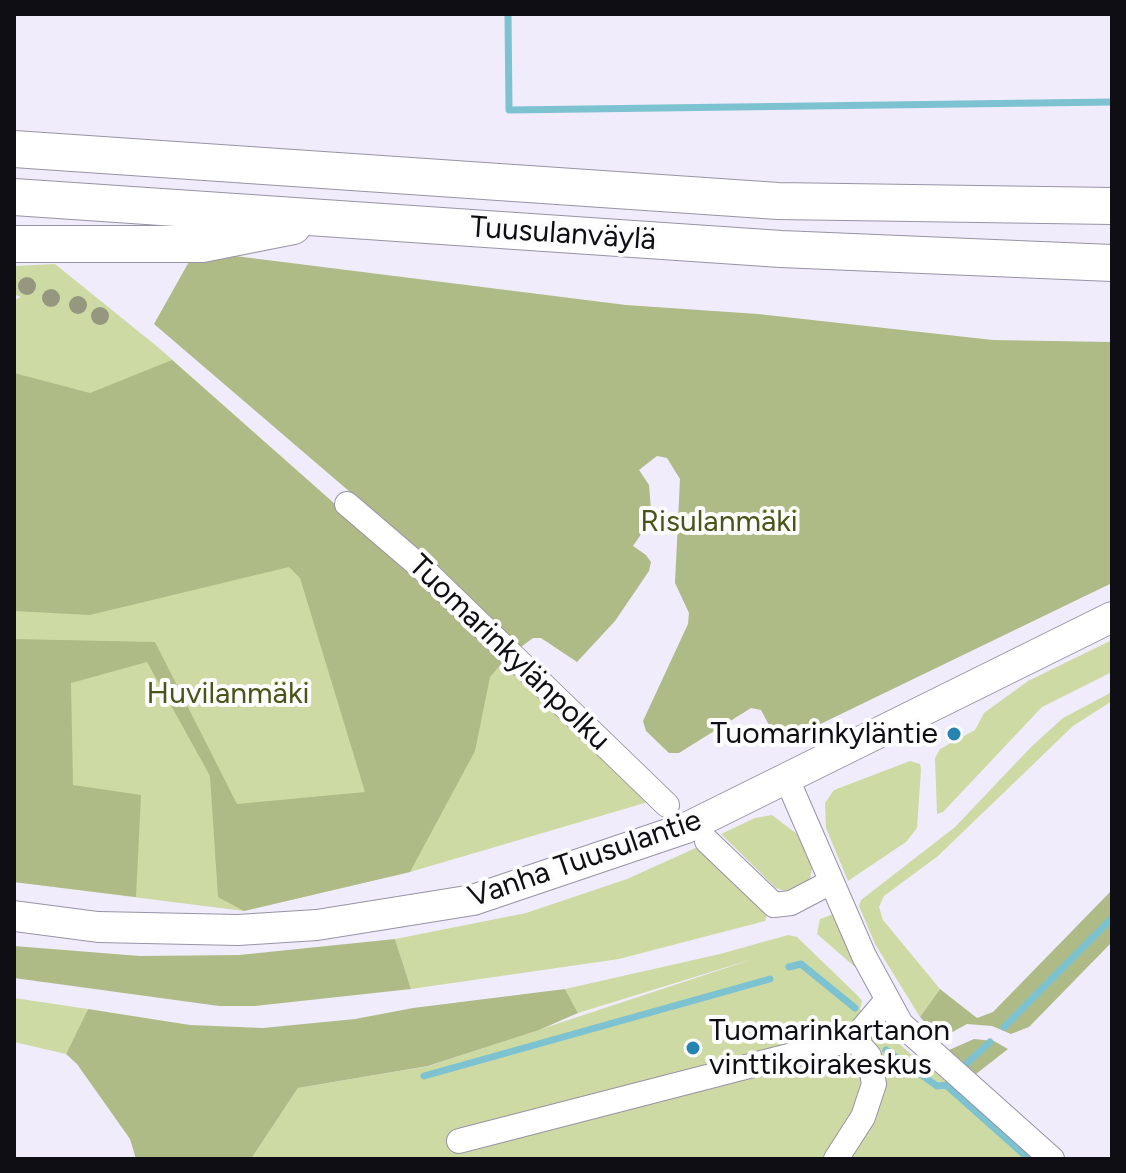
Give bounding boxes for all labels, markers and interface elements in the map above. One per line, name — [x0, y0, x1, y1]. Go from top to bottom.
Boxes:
street label: Tuusulanväylä — [469, 210, 657, 258]
park label: Risulanmäki — [640, 504, 798, 540]
street label: Tuomarinkylänpolku — [401, 548, 617, 758]
park label: Huvilanmäki — [147, 676, 309, 712]
place label: Tuomarinkyläntie — [710, 716, 938, 752]
marker: Tuomarinkyläntie — [945, 725, 963, 743]
street label: Vanha Tuusulantie — [464, 802, 706, 916]
place label: Tuomarinkartanon vinttikoirakeskus — [709, 1013, 950, 1084]
marker: Tuomarinkartanon vinttikoirakeskus — [684, 1039, 702, 1057]

